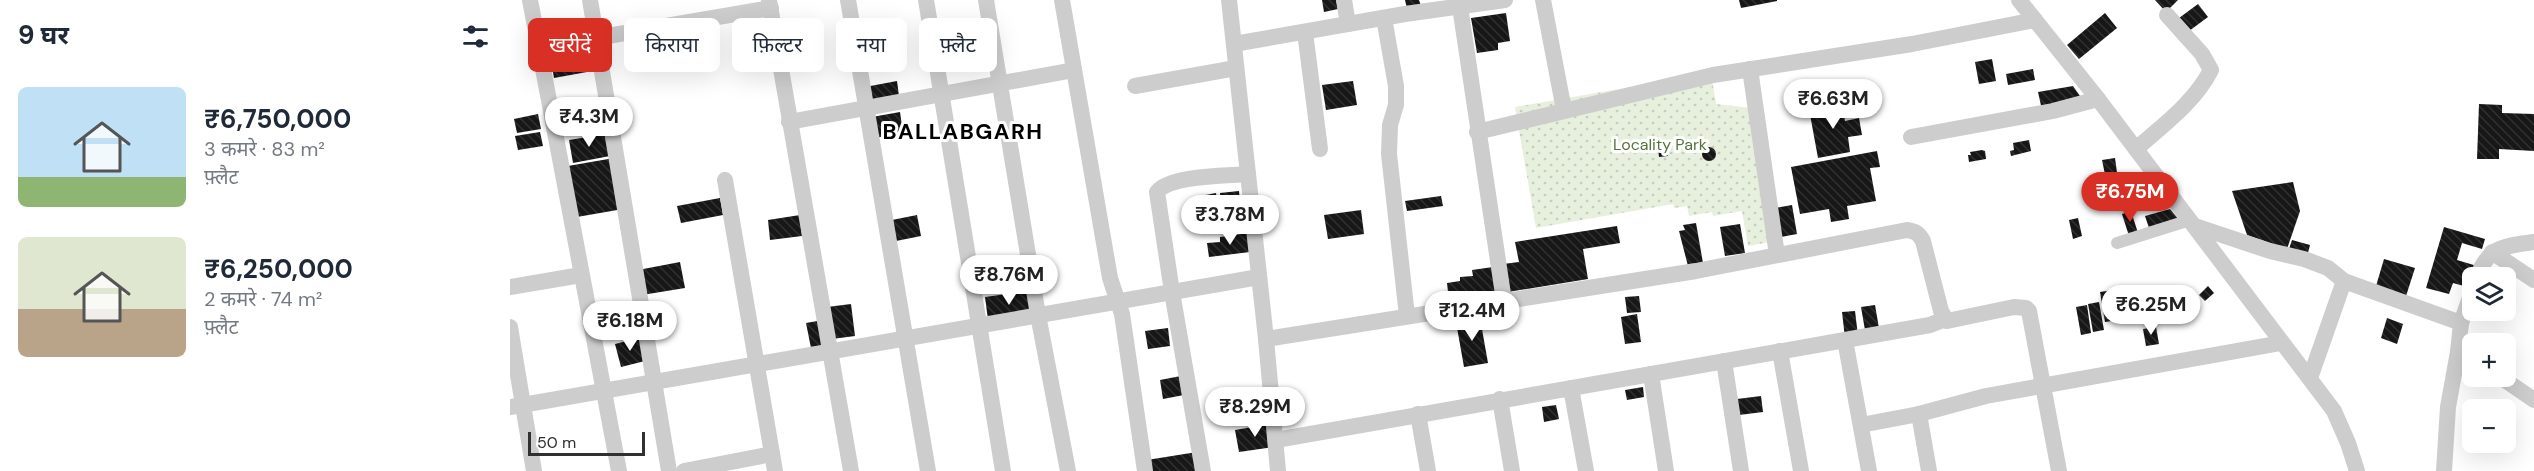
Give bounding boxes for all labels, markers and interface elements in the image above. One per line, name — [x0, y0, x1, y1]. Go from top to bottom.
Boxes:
text: 9 घर — [18, 18, 69, 52]
chip: खरीदें — [528, 18, 612, 72]
chip: किराया — [624, 18, 720, 72]
chip: फ़िल्टर — [732, 18, 824, 72]
chip: नया — [836, 18, 907, 72]
chip: फ़्लैट — [919, 18, 997, 72]
icon: filters — [459, 20, 492, 53]
pin: ₹6.63M — [1784, 79, 1882, 130]
text: ₹6.63M — [1797, 85, 1869, 111]
pin: ₹4.3M — [547, 97, 631, 148]
text: ₹6,750,000 — [204, 102, 351, 136]
text: ₹4.3M — [559, 103, 619, 129]
icon: home — [66, 111, 138, 183]
district label: BALLABGARH — [882, 117, 1044, 146]
park label: Locality Park — [1613, 134, 1707, 155]
text: 3 कमरे · 83 m² — [204, 136, 325, 162]
text: फ़्लैट — [204, 164, 239, 190]
pin: ₹6.75M — [2081, 172, 2179, 223]
text: ₹6.75M — [2095, 178, 2165, 204]
pin: ₹3.78M — [1181, 195, 1279, 246]
text: ₹3.78M — [1195, 201, 1265, 227]
text: ₹6,250,000 — [204, 252, 353, 286]
pin: ₹8.76M — [960, 255, 1058, 306]
icon: home — [66, 261, 138, 333]
text: ₹8.76M — [974, 261, 1044, 287]
map controls — [2462, 267, 2516, 453]
button: layers — [2462, 267, 2516, 321]
pin: ₹6.25M — [2102, 285, 2200, 336]
text: 2 कमरे · 74 m² — [204, 286, 322, 312]
pin: ₹12.4M — [1423, 291, 1521, 342]
text: ₹6.25M — [2115, 291, 2187, 317]
text: ₹12.4M — [1439, 297, 1505, 323]
pin: ₹6.18M — [581, 301, 679, 352]
text: ₹6.18M — [597, 307, 663, 333]
text: फ़्लैट — [204, 314, 239, 340]
button: + — [2462, 333, 2516, 387]
pin: ₹8.29M — [1206, 387, 1304, 438]
text: ₹8.29M — [1219, 393, 1291, 419]
button: − — [2462, 399, 2516, 453]
scale bar — [528, 429, 645, 456]
text: 50 m — [537, 432, 576, 453]

